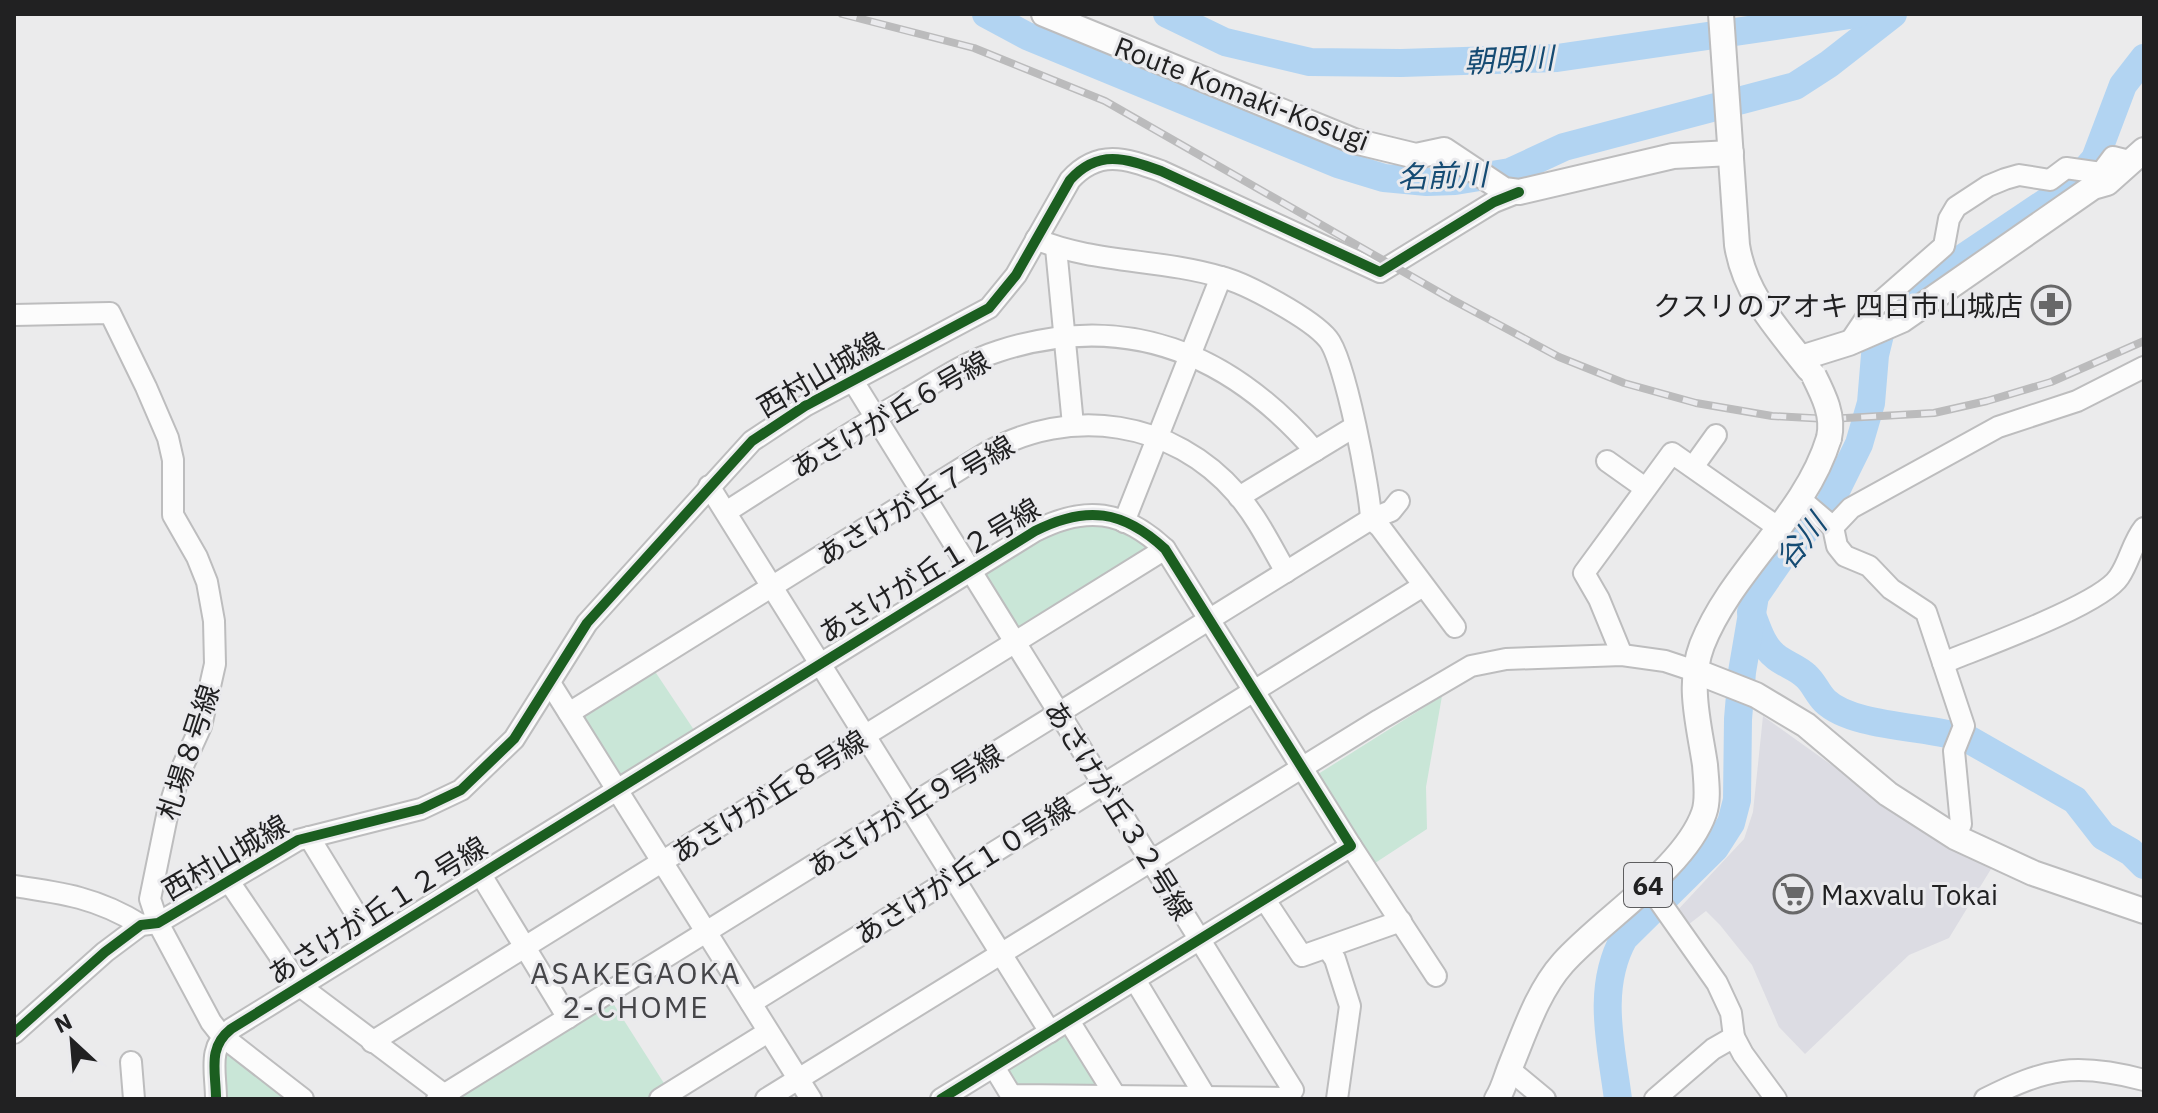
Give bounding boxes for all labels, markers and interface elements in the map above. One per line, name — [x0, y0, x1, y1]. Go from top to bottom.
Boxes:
street label: Route Komaki-Kosugi — [1109, 27, 1375, 159]
water label: 朝明川 — [1463, 37, 1558, 81]
water label: 名前川 — [1396, 154, 1491, 196]
pharmacy icon: クスリのアオキ 四日市山城店 — [2030, 284, 2072, 326]
place label: クスリのアオキ 四日市山城店 — [1653, 287, 2023, 324]
street label: 西村山城線 — [750, 323, 890, 425]
street label: あさけが丘６号線 — [784, 342, 996, 486]
street label: あさけが丘７号線 — [809, 426, 1021, 574]
street label: あさけが丘１２号線 — [811, 489, 1047, 651]
water label: 谷川 — [1766, 503, 1836, 577]
street label: 札場８号線 — [149, 680, 227, 824]
street label: あさけが丘３２号線 — [1037, 693, 1201, 927]
street label: あさけが丘８号線 — [664, 721, 874, 871]
street label: あさけが丘９号線 — [800, 735, 1010, 885]
street label: あさけが丘１０号線 — [847, 788, 1081, 952]
street label: 西村山城線 — [155, 806, 295, 908]
street label: あさけが丘１２号線 — [260, 828, 494, 992]
road number: 64 — [1624, 863, 1672, 907]
supermarket icon: Maxvalu Tokai — [1772, 873, 1814, 915]
place label: Maxvalu Tokai — [1821, 876, 1998, 913]
district label: ASAKEGAOKA 2-CHOME — [530, 953, 742, 1026]
north arrow — [32, 1001, 112, 1081]
text: N — [49, 1006, 77, 1039]

